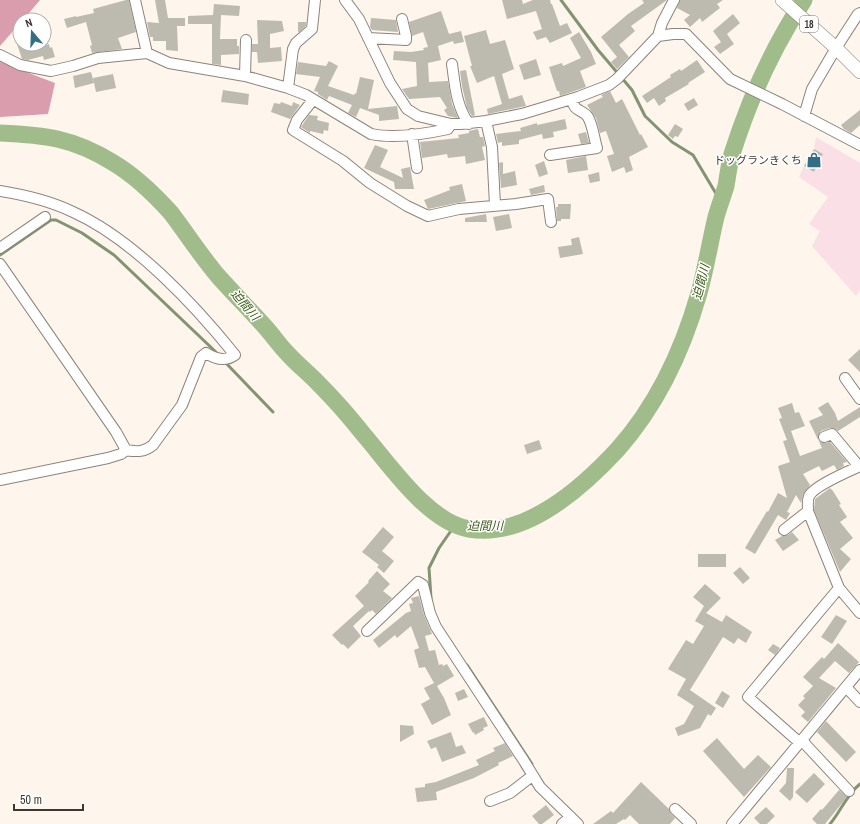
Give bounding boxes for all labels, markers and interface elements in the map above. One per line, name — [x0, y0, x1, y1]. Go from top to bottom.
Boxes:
north arrow — [12, 12, 52, 52]
text: N — [23, 15, 34, 30]
road number: 18 — [800, 16, 818, 32]
shop icon: ドッグランきくち — [805, 151, 823, 169]
place label: ドッグランきくち — [714, 153, 802, 167]
water label: 迫間川 — [689, 261, 714, 301]
water label: 迫間川 — [227, 286, 264, 325]
water label: 迫間川 — [467, 518, 505, 534]
scale bar — [14, 786, 83, 812]
text: 50 m — [20, 792, 42, 808]

